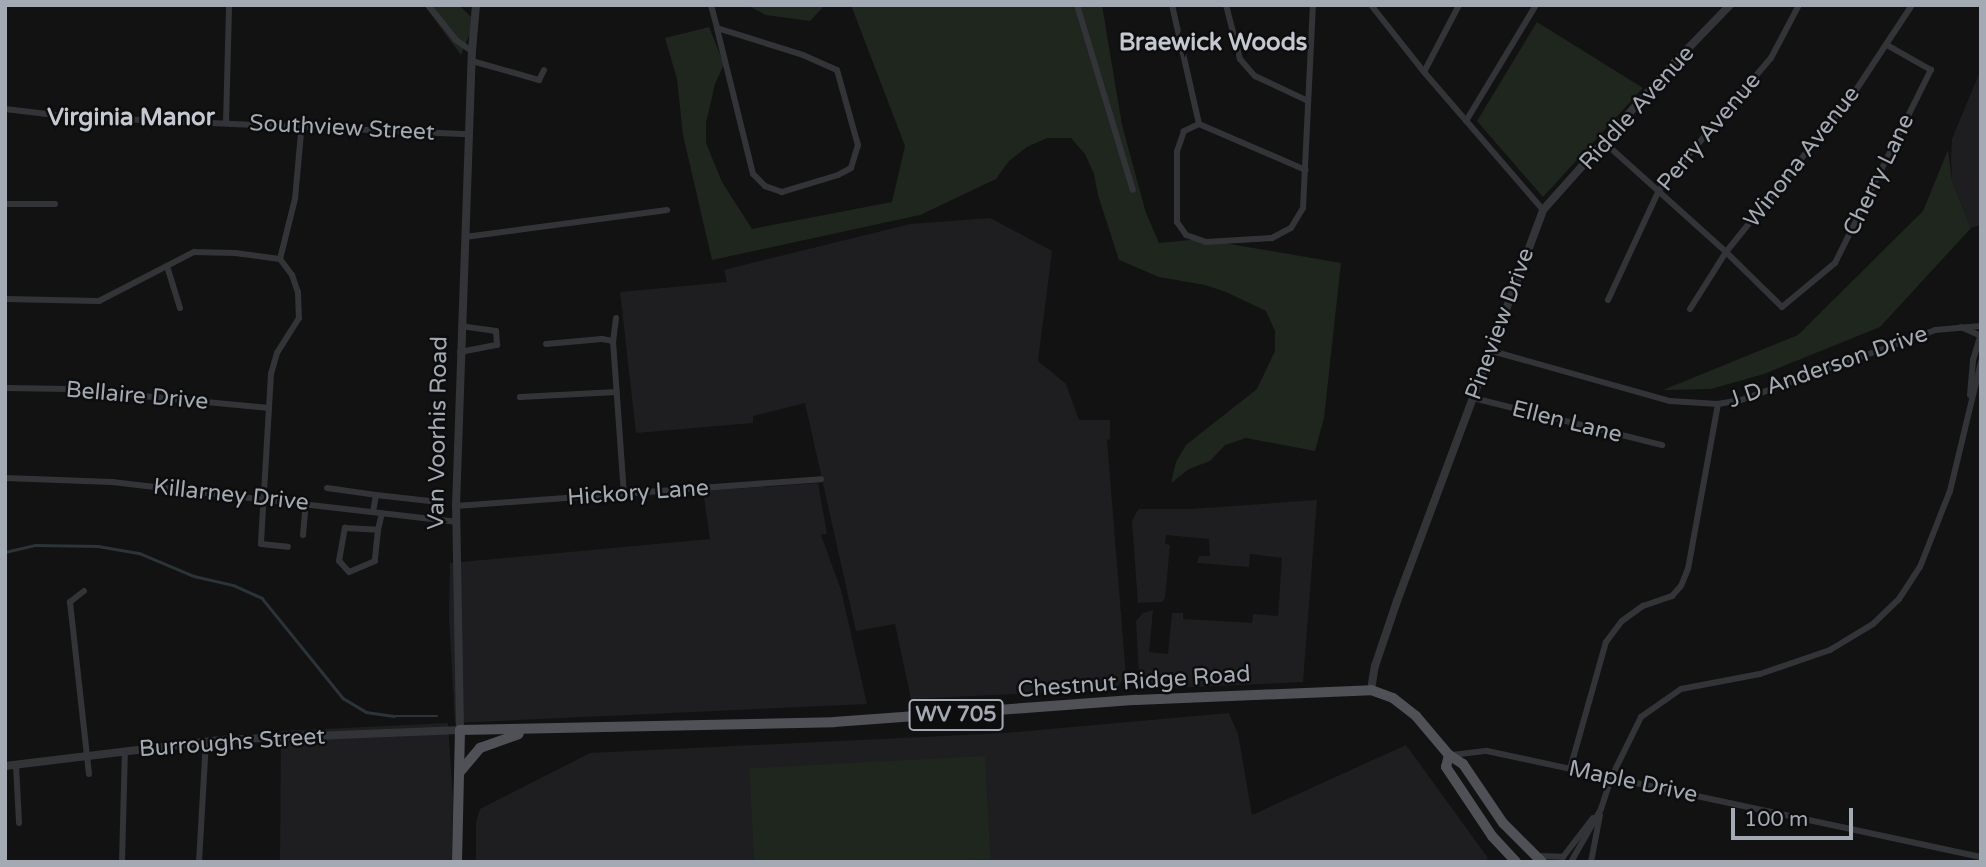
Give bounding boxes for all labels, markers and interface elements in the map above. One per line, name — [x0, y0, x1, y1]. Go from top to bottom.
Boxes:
district label: Braewick Woods — [1119, 29, 1307, 57]
street label: Riddle Avenue — [1574, 40, 1700, 176]
street label: Perry Avenue — [1651, 67, 1767, 197]
street label: Winona Avenue — [1738, 81, 1866, 233]
district label: Virginia Manor — [47, 104, 215, 132]
street label: Southview Street — [249, 109, 435, 147]
street label: Cherry Lane — [1838, 110, 1920, 240]
street label: Pineview Drive — [1460, 244, 1540, 404]
street label: J D Anderson Drive — [1725, 320, 1931, 414]
street label: Van Voorhis Road — [423, 336, 453, 530]
street label: Bellaire Drive — [65, 376, 209, 416]
street label: Ellen Lane — [1509, 395, 1625, 449]
street label: Killarney Drive — [152, 473, 310, 517]
street label: Hickory Lane — [566, 474, 710, 512]
street label: Chestnut Ridge Road — [1017, 660, 1251, 704]
road number: WV 705 — [907, 698, 1005, 732]
street label: Burroughs Street — [138, 723, 326, 763]
street label: Maple Drive — [1566, 755, 1700, 809]
scale bar — [1734, 794, 1856, 838]
text: 100 m — [1744, 807, 1808, 832]

